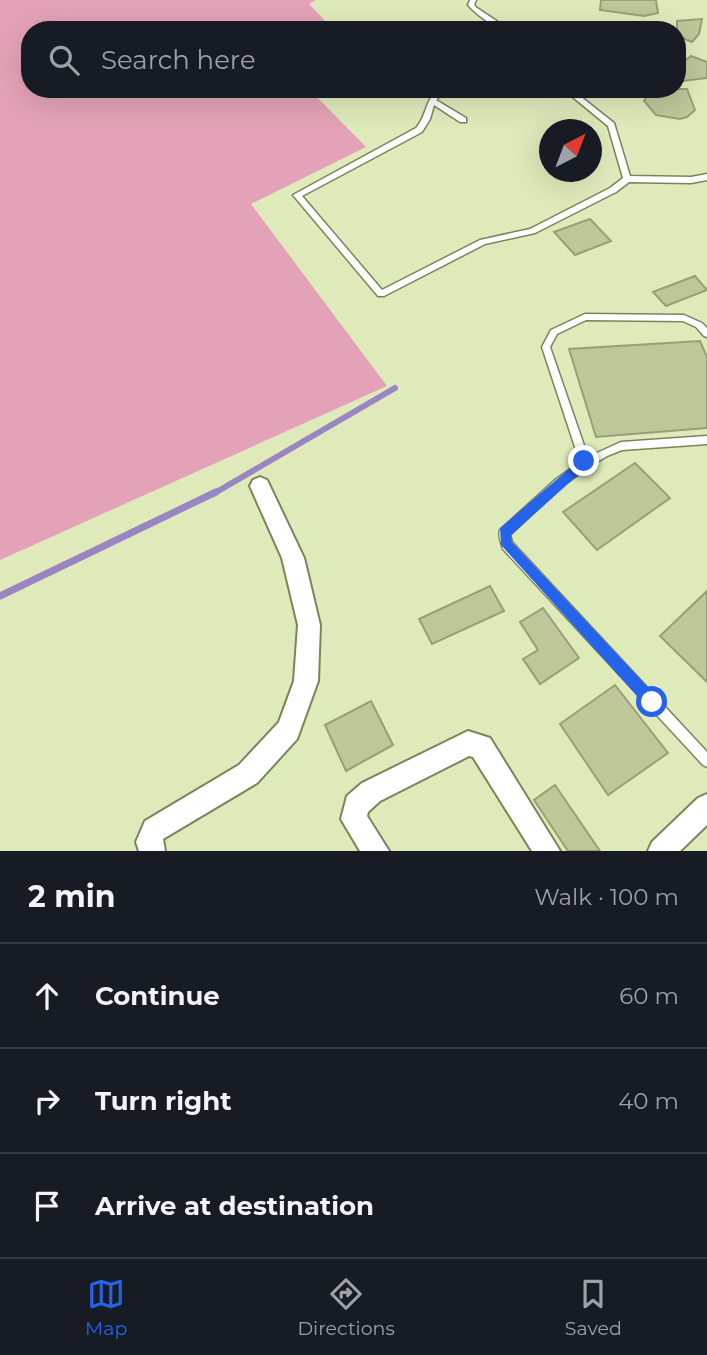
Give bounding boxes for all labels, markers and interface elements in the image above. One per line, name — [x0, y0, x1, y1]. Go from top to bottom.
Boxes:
search box — [21, 21, 686, 98]
icon: search — [45, 41, 83, 79]
text: Search here — [101, 44, 256, 76]
north arrow — [539, 119, 602, 182]
route end — [568, 445, 599, 476]
route start — [636, 686, 667, 717]
text: 2 min — [28, 878, 115, 915]
text: Walk · 100 m — [534, 883, 679, 911]
icon: ahead — [28, 977, 66, 1015]
text: Continue — [95, 980, 220, 1012]
text: 60 m — [619, 982, 679, 1010]
icon: right — [28, 1082, 66, 1120]
text: Turn right — [95, 1085, 231, 1117]
text: 40 m — [618, 1087, 679, 1115]
icon: arrive — [28, 1187, 66, 1225]
text: Arrive at destination — [95, 1190, 374, 1222]
tab: Map — [85, 1275, 127, 1340]
tab: Directions — [297, 1275, 395, 1340]
tab: Saved — [565, 1275, 622, 1340]

